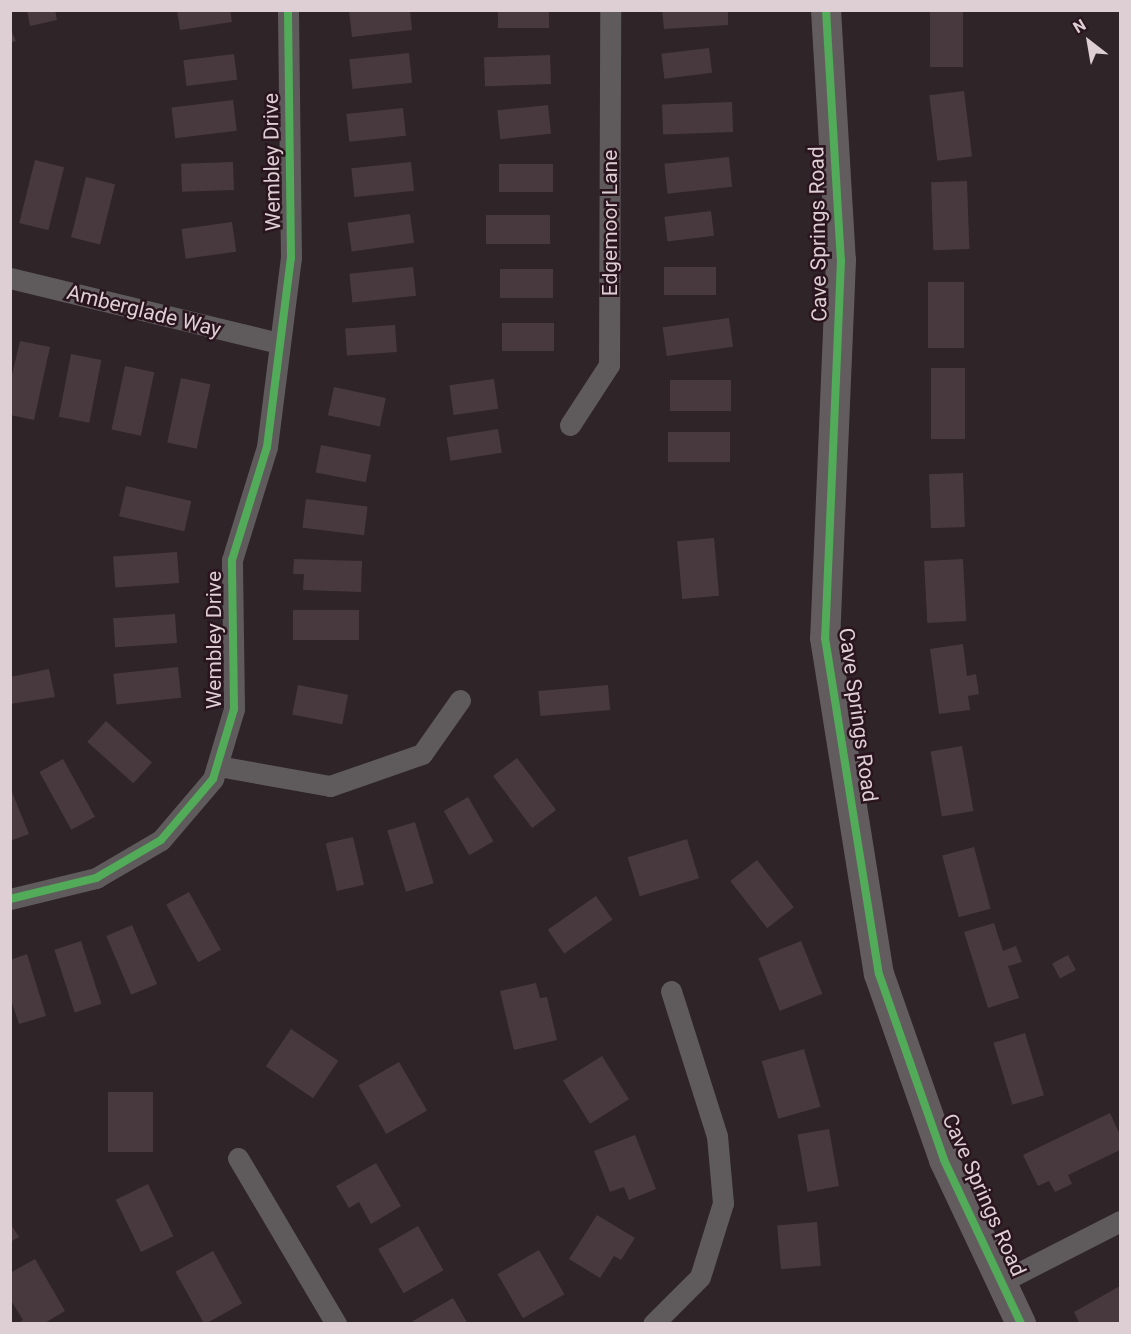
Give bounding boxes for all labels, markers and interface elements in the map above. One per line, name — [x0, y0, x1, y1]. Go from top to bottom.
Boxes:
north arrow — [1059, 12, 1119, 72]
text: N — [1070, 15, 1089, 37]
street label: Wembley Drive — [258, 93, 286, 231]
street label: Cave Springs Road — [804, 146, 832, 322]
street label: Edgemoor Lane — [597, 150, 623, 296]
street label: Amberglade Way — [64, 280, 224, 342]
street label: Wembley Drive — [201, 571, 227, 709]
street label: Cave Springs Road — [833, 626, 883, 804]
street label: Cave Springs Road — [937, 1110, 1031, 1280]

